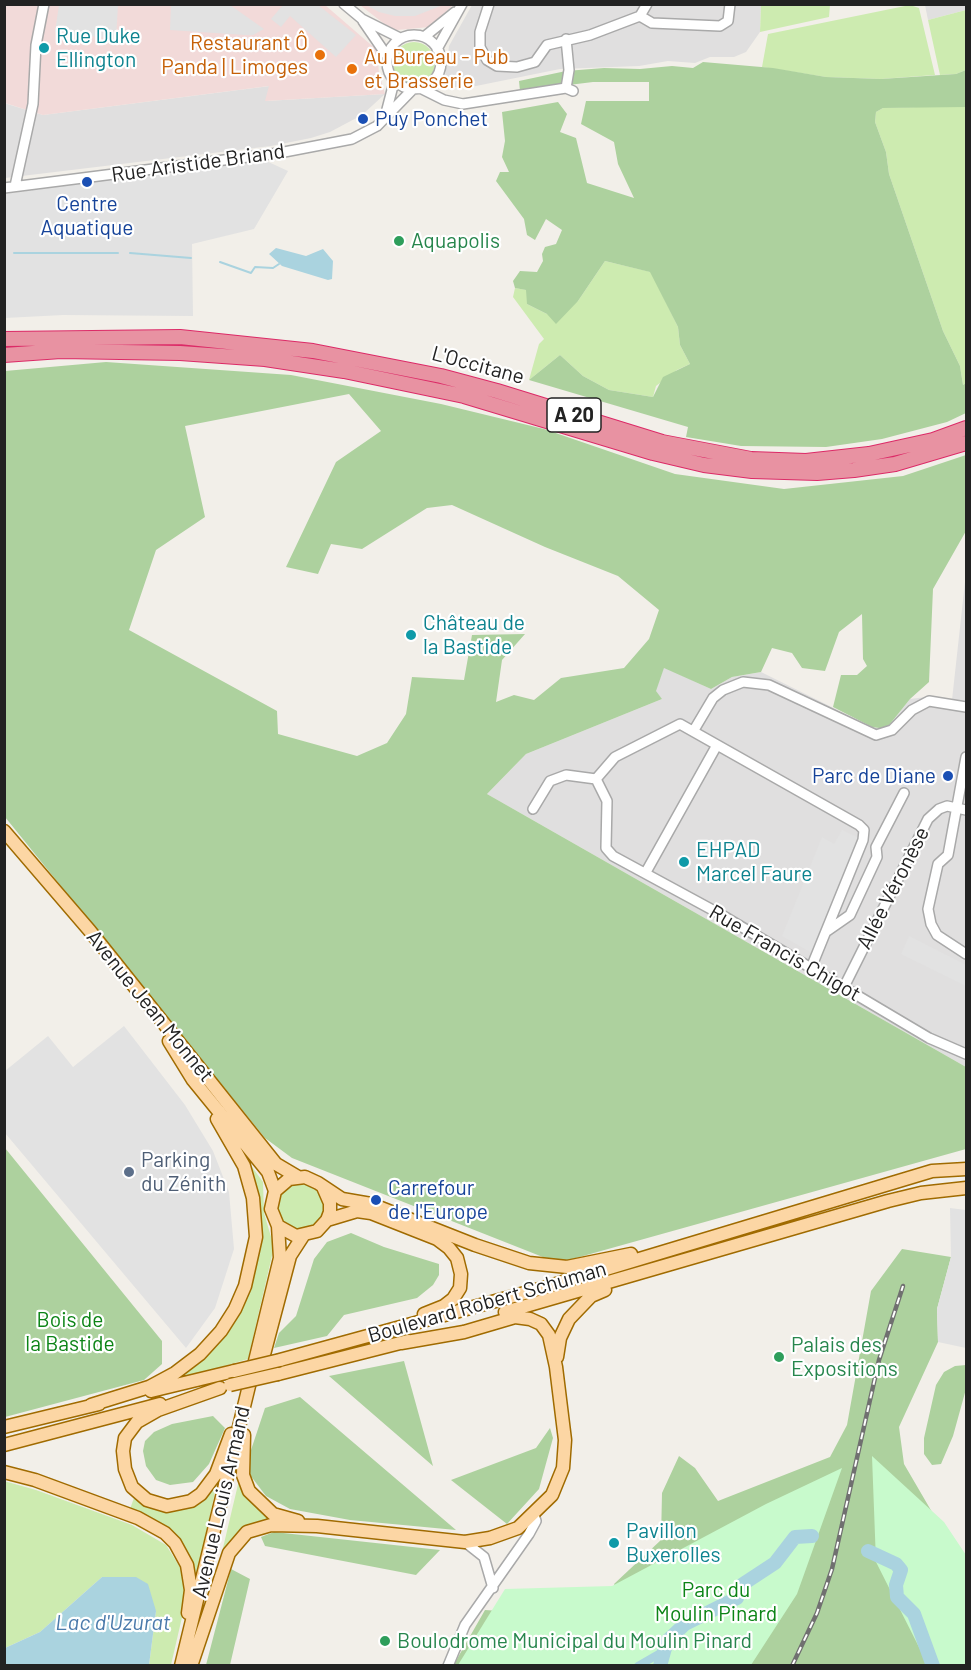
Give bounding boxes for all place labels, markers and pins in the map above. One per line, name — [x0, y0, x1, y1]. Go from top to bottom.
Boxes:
place label: Rue Duke Ellington — [56, 23, 141, 73]
place label: Restaurant Ô Panda | Limoges — [161, 30, 308, 80]
marker: Rue Duke Ellington — [37, 41, 51, 55]
place label: Au Bureau - Pub et Brasserie — [364, 44, 509, 94]
marker: Restaurant Ô Panda | Limoges — [313, 48, 327, 62]
marker: Au Bureau - Pub et Brasserie — [345, 62, 359, 76]
place label: Puy Ponchet — [375, 106, 488, 132]
marker: Puy Ponchet — [356, 112, 370, 126]
marker: Centre Aquatique — [80, 175, 94, 189]
place label: Centre Aquatique — [41, 191, 133, 241]
place label: Aquapolis — [411, 228, 500, 254]
marker: Aquapolis — [392, 234, 406, 248]
place label: Château de la Bastide — [423, 610, 525, 660]
marker: Château de la Bastide — [404, 628, 418, 642]
place label: Parc de Diane — [812, 763, 936, 789]
marker: Parc de Diane — [941, 769, 955, 783]
place label: EHPAD Marcel Faure — [696, 837, 812, 887]
marker: EHPAD Marcel Faure — [677, 855, 691, 869]
place label: Parking du Zénith — [141, 1147, 226, 1197]
marker: Parking du Zénith — [122, 1165, 136, 1179]
place label: Carrefour de l'Europe — [388, 1175, 488, 1225]
marker: Carrefour de l'Europe — [369, 1193, 383, 1207]
place label: Palais des Expositions — [791, 1332, 898, 1382]
marker: Palais des Expositions — [772, 1350, 786, 1364]
place label: Pavillon Buxerolles — [626, 1518, 721, 1568]
marker: Pavillon Buxerolles — [607, 1536, 621, 1550]
place label: Boulodrome Municipal du Moulin Pinard — [397, 1628, 752, 1654]
marker: Boulodrome Municipal du Moulin Pinard — [378, 1634, 392, 1648]

